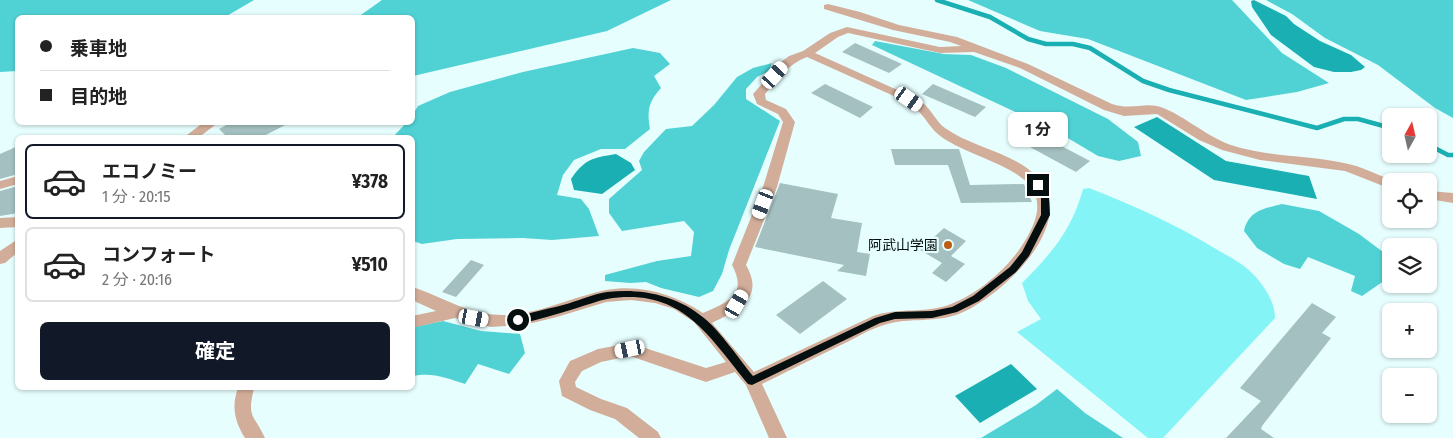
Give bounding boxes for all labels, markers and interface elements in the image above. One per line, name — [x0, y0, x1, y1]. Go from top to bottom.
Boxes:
text: 乗車地 — [70, 37, 127, 60]
car — [759, 59, 790, 91]
car — [892, 84, 925, 114]
text: 目的地 — [70, 85, 127, 108]
north arrow — [1382, 108, 1438, 162]
map controls — [1382, 108, 1437, 423]
callout: 1 分 — [1008, 112, 1068, 148]
text: 1 分 — [1025, 120, 1051, 139]
icon: car — [42, 159, 87, 204]
text: エコノミー — [102, 160, 197, 183]
text: ¥378 — [352, 170, 388, 193]
button: locate — [1382, 173, 1437, 228]
route end — [1027, 174, 1049, 196]
text: 1 分 · 20:15 — [102, 187, 171, 206]
car — [750, 187, 775, 221]
place label: 阿武山学園 — [868, 237, 938, 254]
button: layers — [1382, 238, 1437, 293]
marker: 阿武山学園 — [942, 239, 954, 251]
icon: car — [42, 242, 87, 287]
text: コンフォート — [102, 243, 215, 266]
text: ¥510 — [352, 253, 388, 276]
text: 2 分 · 20:16 — [102, 270, 172, 289]
car — [723, 287, 750, 321]
button: + — [1382, 303, 1437, 358]
car — [457, 308, 490, 328]
route start — [507, 309, 529, 331]
button: 確定 — [40, 322, 390, 380]
car — [613, 339, 646, 359]
button: − — [1382, 368, 1437, 423]

